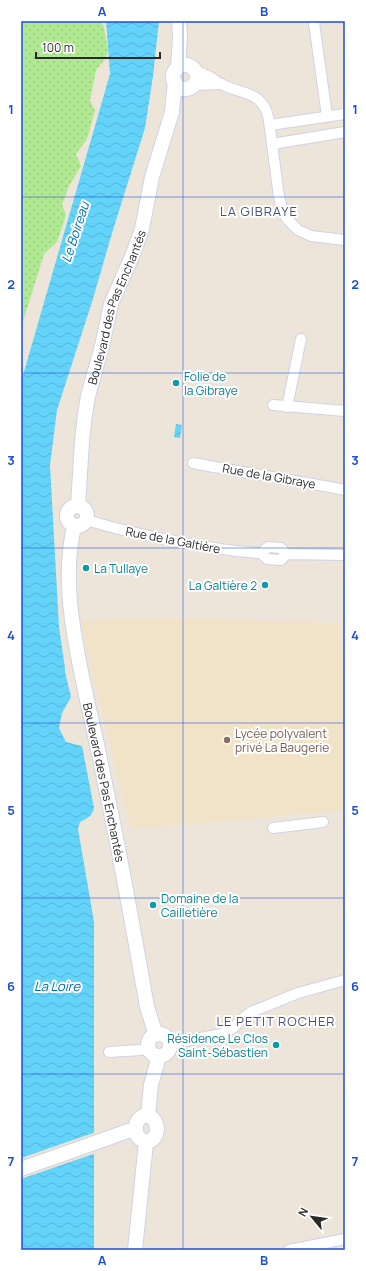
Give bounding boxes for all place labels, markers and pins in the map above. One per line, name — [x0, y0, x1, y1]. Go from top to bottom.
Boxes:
place label: Folie de la Gibraye — [184, 368, 238, 399]
marker: Folie de la Gibraye — [171, 378, 181, 388]
place label: La Tullaye — [94, 560, 148, 577]
marker: La Tullaye — [81, 563, 91, 573]
place label: La Galtière 2 — [189, 577, 257, 594]
marker: La Galtière 2 — [260, 580, 270, 590]
place label: Lycée polyvalent privé La Baugerie — [235, 725, 329, 756]
marker: Lycée polyvalent privé La Baugerie — [222, 735, 232, 745]
place label: Domaine de la Cailletière — [161, 890, 238, 921]
marker: Domaine de la Cailletière — [148, 900, 158, 910]
place label: Résidence Le Clos Saint-Sébastien — [167, 1030, 268, 1061]
marker: Résidence Le Clos Saint-Sébastien — [271, 1040, 281, 1050]

